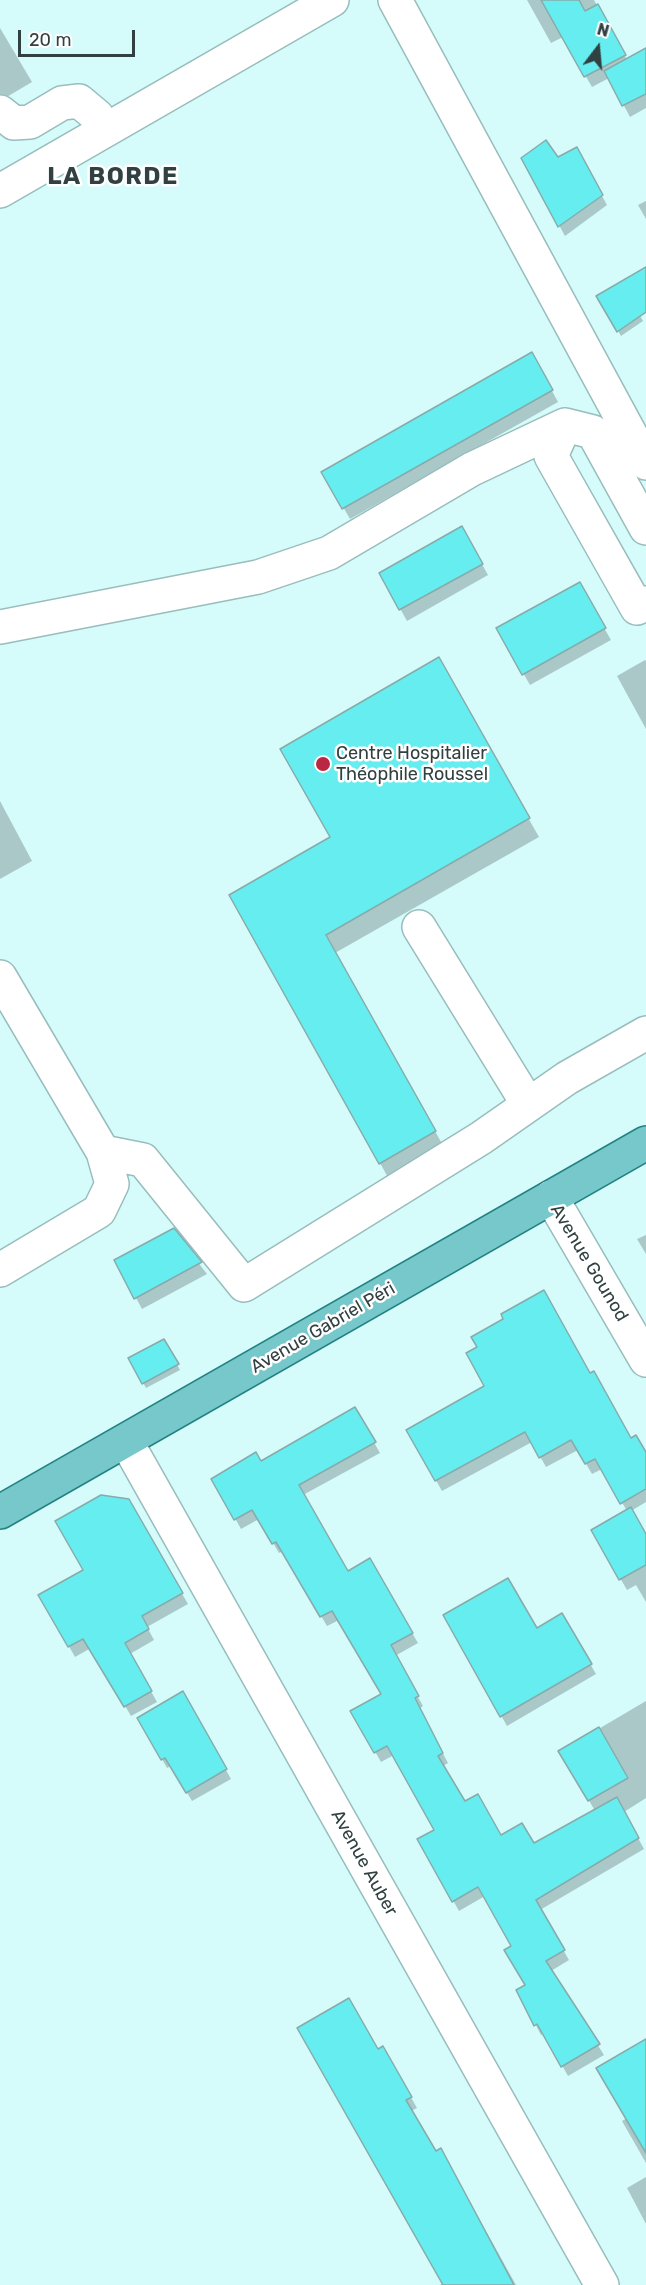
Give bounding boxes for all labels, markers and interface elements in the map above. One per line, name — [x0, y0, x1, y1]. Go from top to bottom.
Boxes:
scale bar — [21, 18, 138, 56]
north arrow — [568, 18, 628, 78]
text: N — [595, 19, 611, 41]
text: 20 m — [29, 29, 71, 51]
district label: LA BORDE — [47, 163, 179, 191]
place label: Centre Hospitalier Théophile Roussel — [336, 743, 488, 786]
marker: Centre Hospitalier Théophile Roussel — [314, 755, 332, 773]
street label: Avenue Gounod — [546, 1201, 632, 1325]
street label: Avenue Gabriel Péri — [247, 1278, 399, 1378]
street label: Avenue Auber — [326, 1806, 402, 1920]

